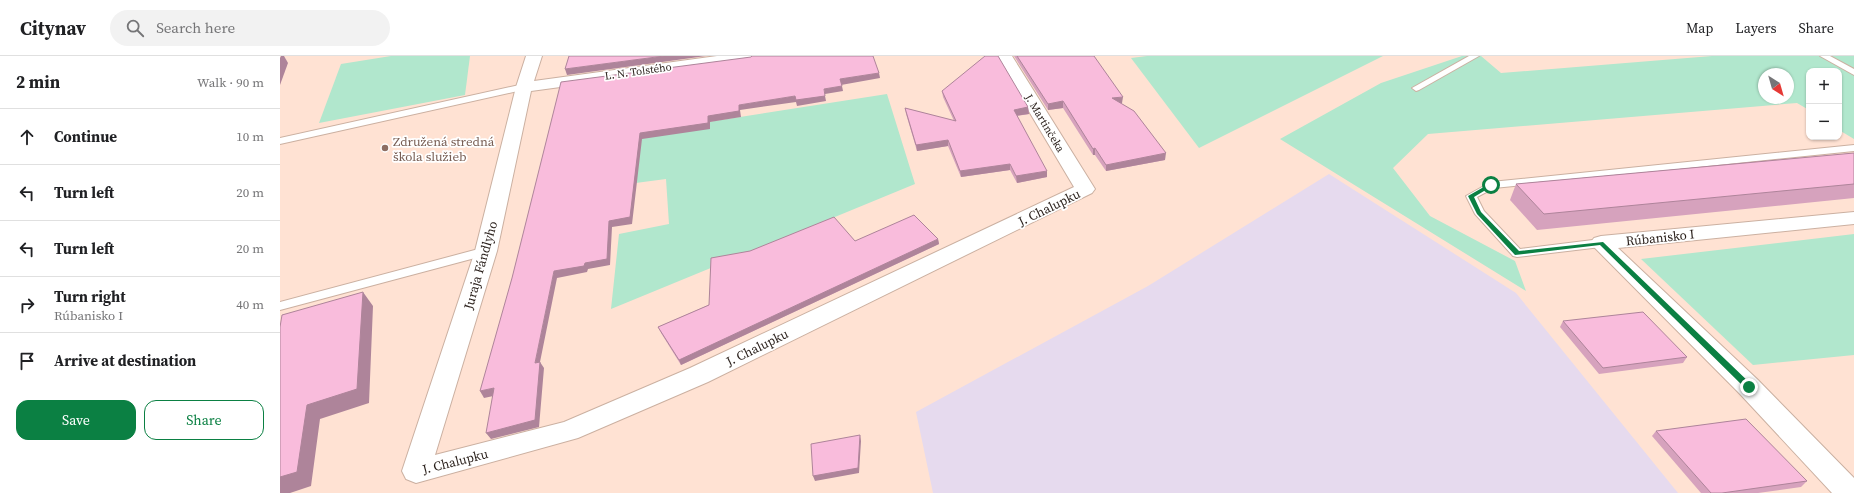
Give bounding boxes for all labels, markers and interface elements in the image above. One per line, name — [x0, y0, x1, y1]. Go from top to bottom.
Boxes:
search box — [110, 10, 390, 46]
text: Citynav — [20, 15, 86, 41]
icon: search — [124, 17, 146, 39]
text: Search here — [156, 17, 235, 38]
text: Map — [1686, 18, 1713, 38]
text: Layers — [1735, 18, 1777, 38]
text: Share — [1799, 18, 1834, 38]
street label: L. N. Tolstého — [604, 59, 672, 84]
north arrow — [1758, 68, 1794, 104]
map controls — [1806, 68, 1842, 140]
button: + — [1806, 68, 1842, 104]
text: 2 min — [16, 70, 60, 94]
text: Walk · 90 m — [197, 74, 264, 91]
street label: J. Martinčeka — [1021, 90, 1068, 156]
button: − — [1806, 104, 1842, 140]
icon: ahead — [16, 126, 38, 148]
text: Continue — [54, 126, 117, 147]
text: 10 m — [236, 128, 264, 145]
place label: Združená stredná škola služieb — [393, 133, 495, 165]
marker: Združená stredná škola služieb — [380, 143, 390, 153]
route start — [1482, 176, 1500, 194]
icon: left — [16, 182, 38, 204]
text: Turn left — [54, 182, 114, 203]
text: 20 m — [236, 184, 264, 201]
street label: J. Chalupku — [1014, 185, 1083, 230]
street label: Juraja Fándlyho — [459, 219, 501, 312]
street label: Rúbanisko I — [1625, 225, 1695, 250]
icon: left — [16, 238, 38, 260]
text: Turn left — [54, 238, 114, 259]
text: 20 m — [236, 240, 264, 257]
text: Turn right — [54, 286, 126, 307]
icon: right — [16, 294, 38, 316]
text: 40 m — [236, 296, 264, 313]
text: Rúbanisko I — [54, 307, 123, 324]
street label: J. Chalupku — [722, 325, 791, 370]
icon: arrive — [16, 350, 38, 372]
text: Arrive at destination — [54, 350, 196, 371]
route end — [1740, 378, 1758, 396]
button: Save — [16, 400, 136, 440]
button: Share — [144, 400, 264, 440]
street label: J. Chalupku — [420, 445, 490, 478]

